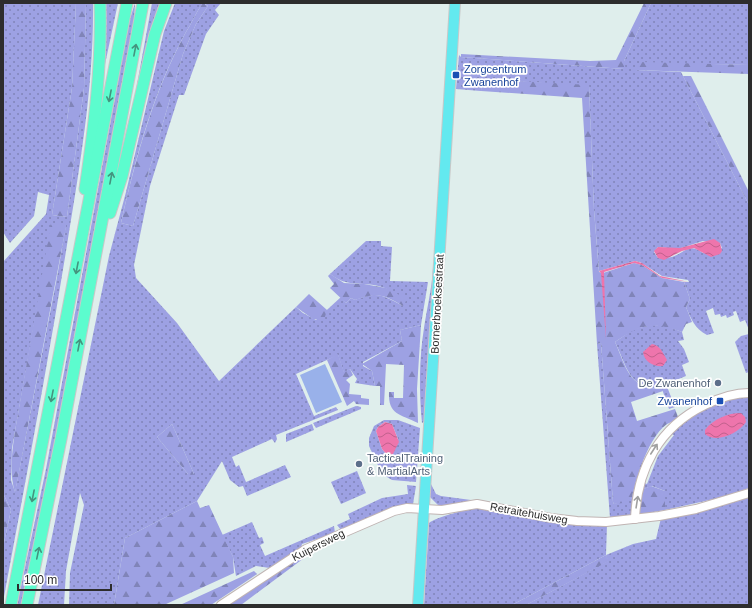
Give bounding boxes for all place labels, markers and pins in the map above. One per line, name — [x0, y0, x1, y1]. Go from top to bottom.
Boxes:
place label: Zorgcentrum Zwanenhof — [464, 63, 526, 88]
marker: Zorgcentrum Zwanenhof — [451, 70, 461, 80]
place label: De Zwanenhof — [638, 377, 711, 389]
marker: De Zwanenhof — [713, 378, 723, 388]
place label: Zwanenhof — [658, 395, 713, 407]
marker: Zwanenhof — [715, 396, 725, 406]
place label: TacticalTraining & MartialArts — [367, 452, 443, 477]
marker: TacticalTraining & MartialArts — [354, 459, 364, 469]

